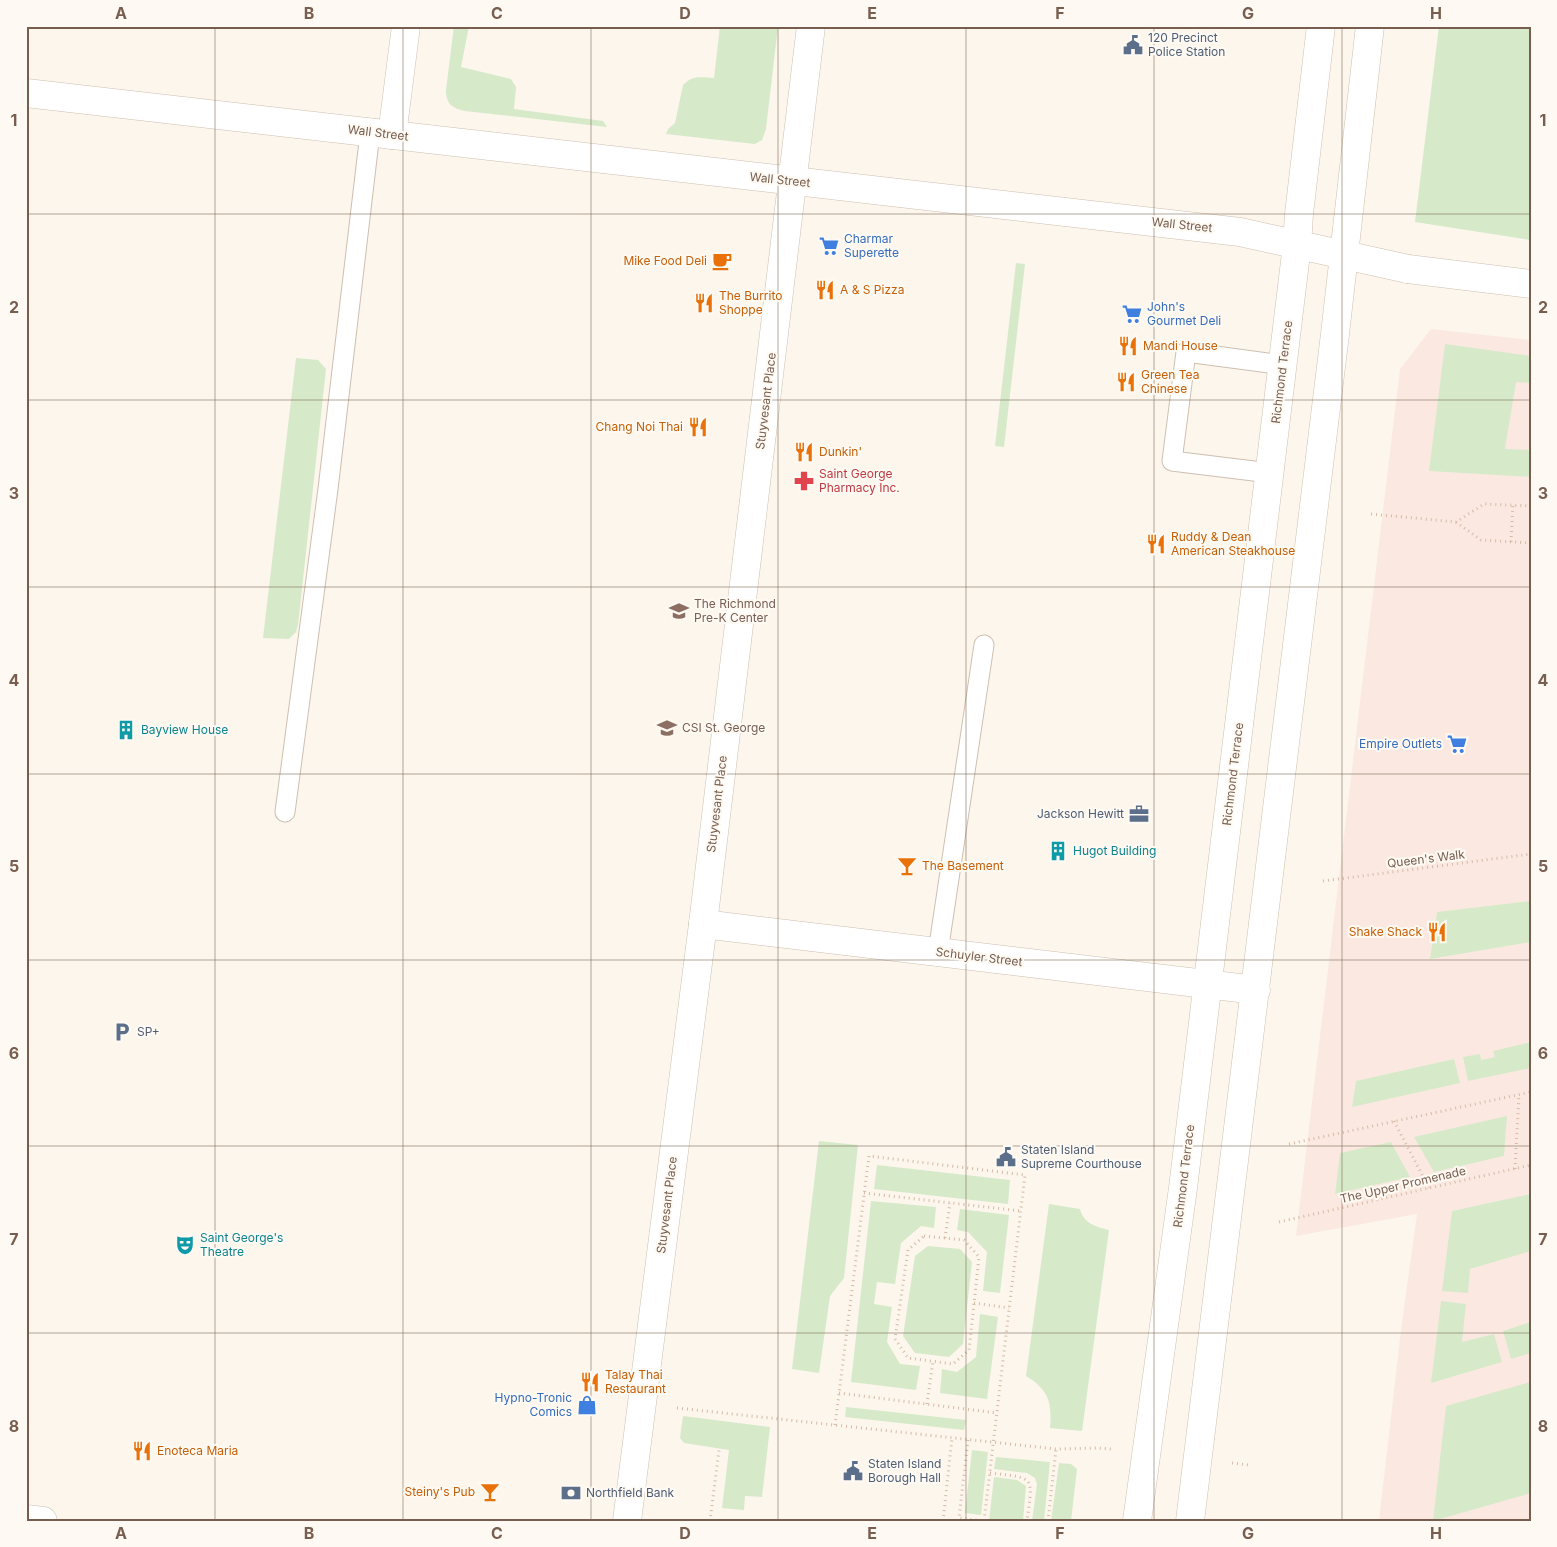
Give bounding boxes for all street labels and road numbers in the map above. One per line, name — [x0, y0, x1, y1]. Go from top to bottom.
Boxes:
street label: Wall Street — [347, 121, 409, 144]
street label: Wall Street — [749, 169, 811, 190]
street label: Wall Street — [1151, 214, 1213, 235]
street label: Richmond Terrace — [1268, 320, 1295, 424]
street label: Stuyvesant Place — [752, 352, 779, 450]
street label: Richmond Terrace — [1219, 722, 1246, 826]
street label: Stuyvesant Place — [703, 755, 730, 853]
street label: Queen's Walk — [1386, 846, 1466, 871]
street label: Schuyler Street — [935, 944, 1023, 969]
street label: Richmond Terrace — [1170, 1124, 1197, 1228]
street label: Stuyvesant Place — [653, 1156, 680, 1254]
street label: The Upper Promenade — [1339, 1163, 1467, 1206]

